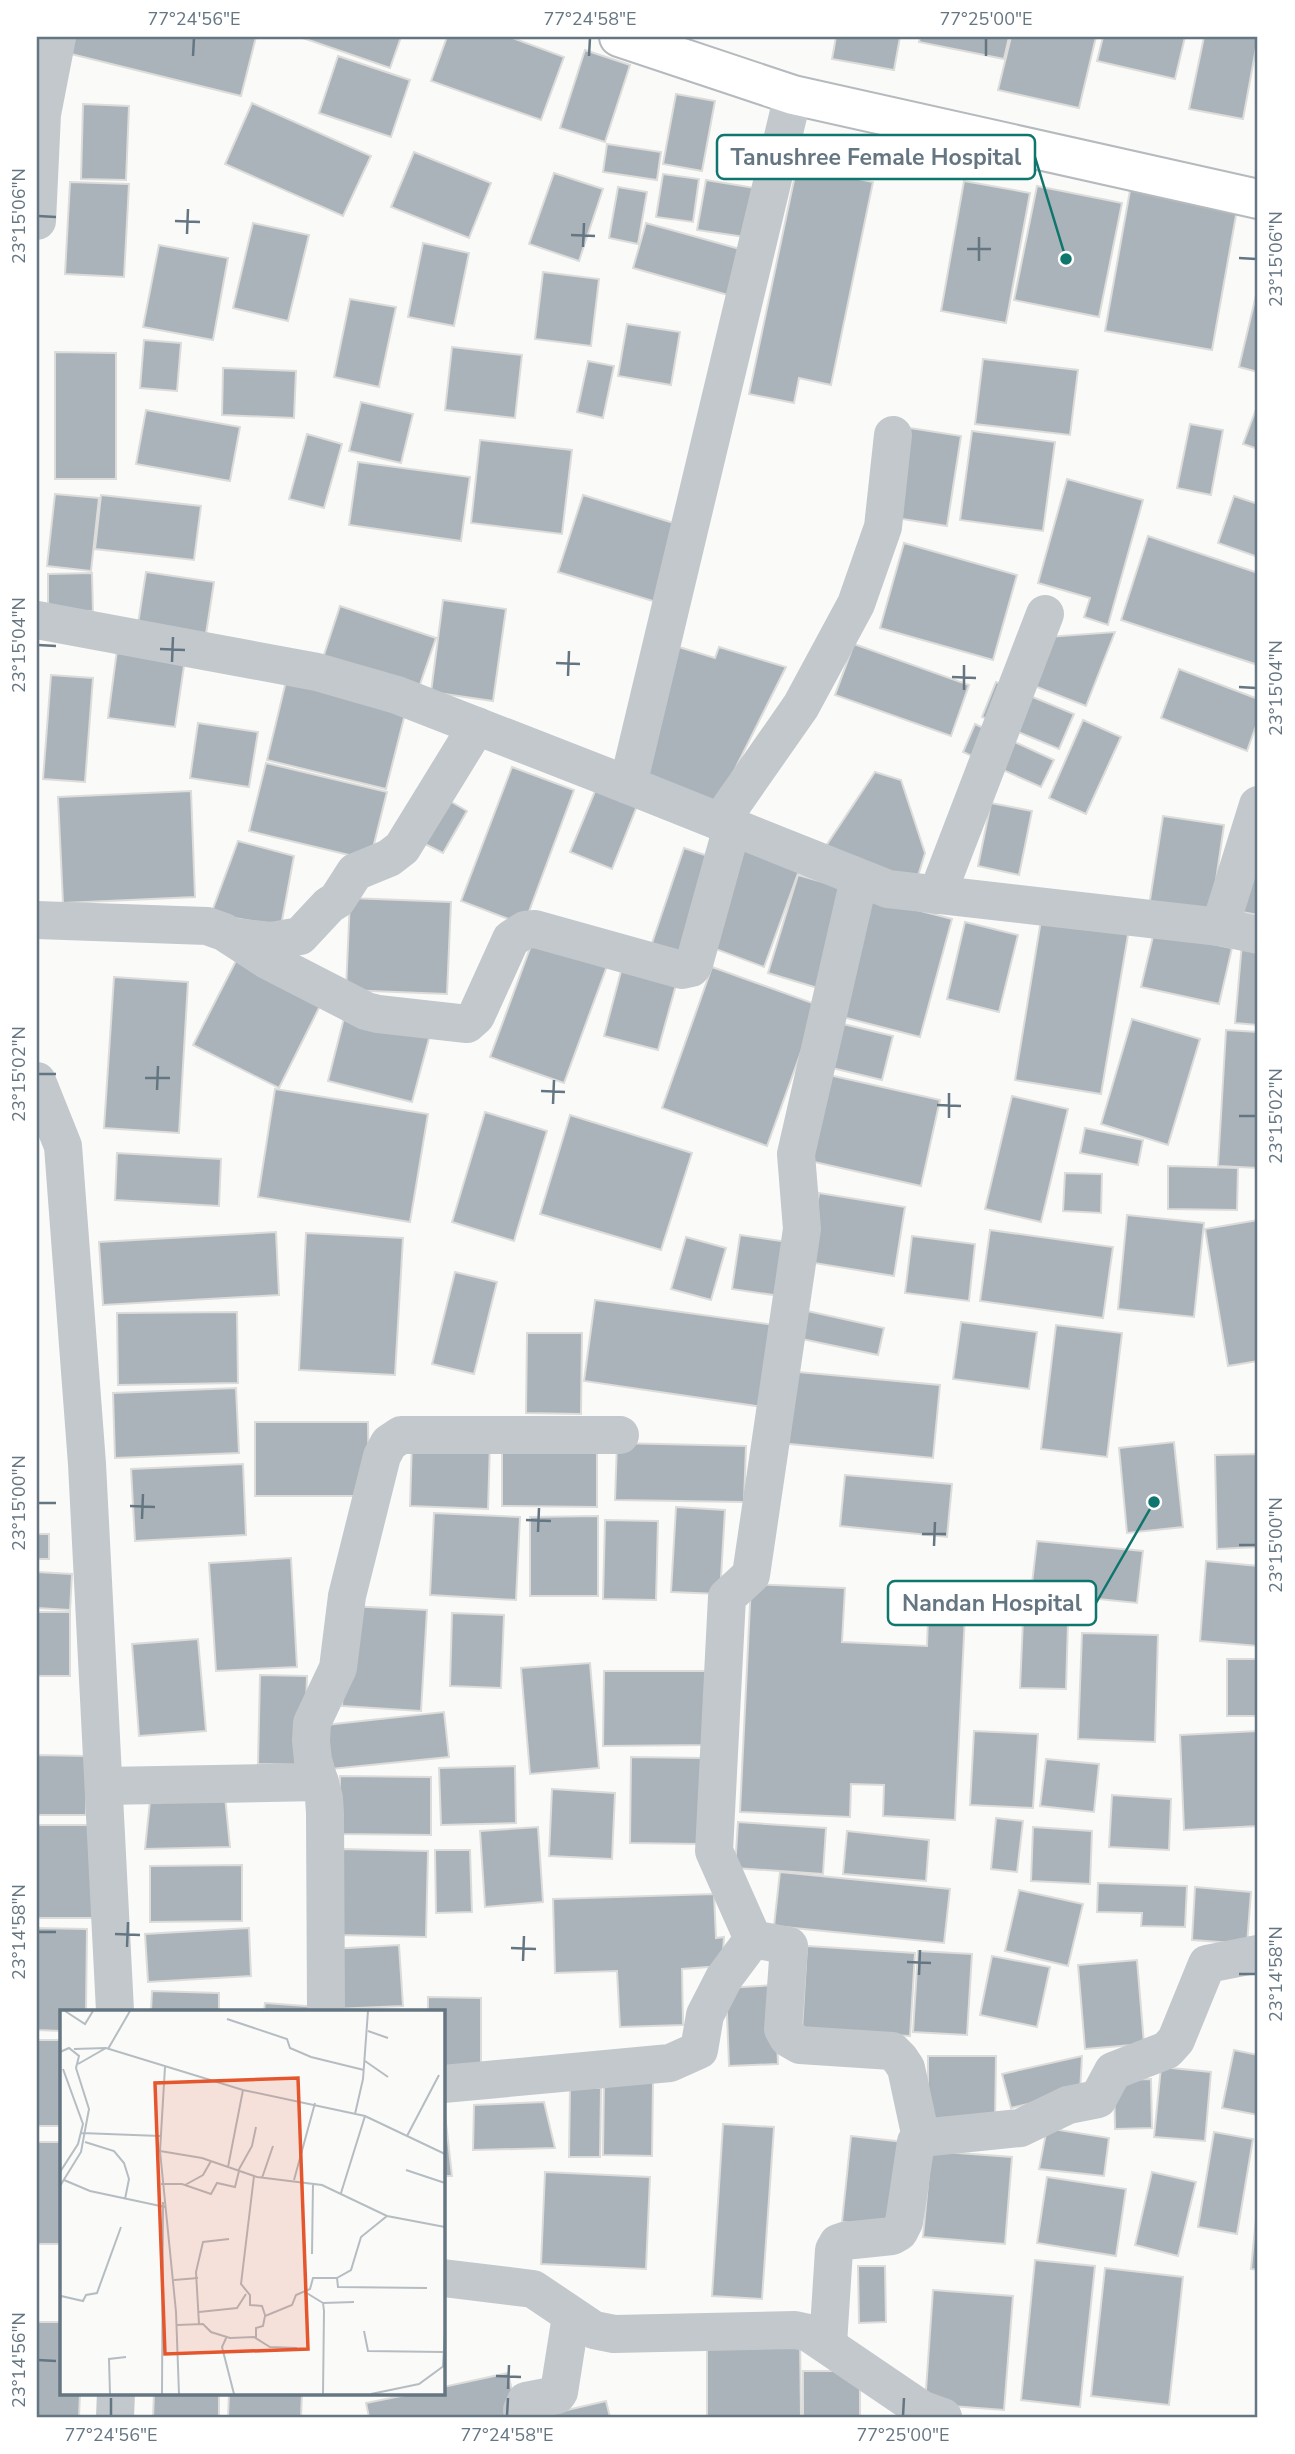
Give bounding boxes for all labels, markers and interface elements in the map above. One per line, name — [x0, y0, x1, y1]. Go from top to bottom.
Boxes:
text: 77°24'56"E — [148, 7, 241, 31]
text: 77°24'58"E — [544, 7, 637, 31]
text: 77°25'00"E — [940, 7, 1033, 31]
callout: Tanushree Female Hospital — [717, 135, 1035, 179]
text: Tanushree Female Hospital — [731, 142, 1022, 173]
text: 23°15'06"N — [7, 168, 31, 264]
text: 23°15'06"N — [1264, 211, 1288, 307]
text: 23°15'04"N — [7, 597, 31, 693]
text: 23°15'04"N — [1264, 640, 1288, 736]
text: 23°15'02"N — [7, 1026, 31, 1122]
text: 23°15'02"N — [1264, 1068, 1288, 1164]
text: 23°15'00"N — [7, 1455, 31, 1551]
text: 23°15'00"N — [1264, 1497, 1288, 1593]
callout: Nandan Hospital — [888, 1581, 1096, 1625]
text: Nandan Hospital — [902, 1588, 1083, 1619]
text: 23°14'58"N — [7, 1884, 31, 1980]
text: 23°14'58"N — [1264, 1926, 1288, 2022]
inset map — [60, 2010, 444, 2394]
text: 23°14'56"N — [7, 2312, 31, 2408]
text: 77°24'56"E — [65, 2423, 158, 2447]
text: 77°24'58"E — [461, 2423, 554, 2447]
text: 77°25'00"E — [857, 2423, 950, 2447]

